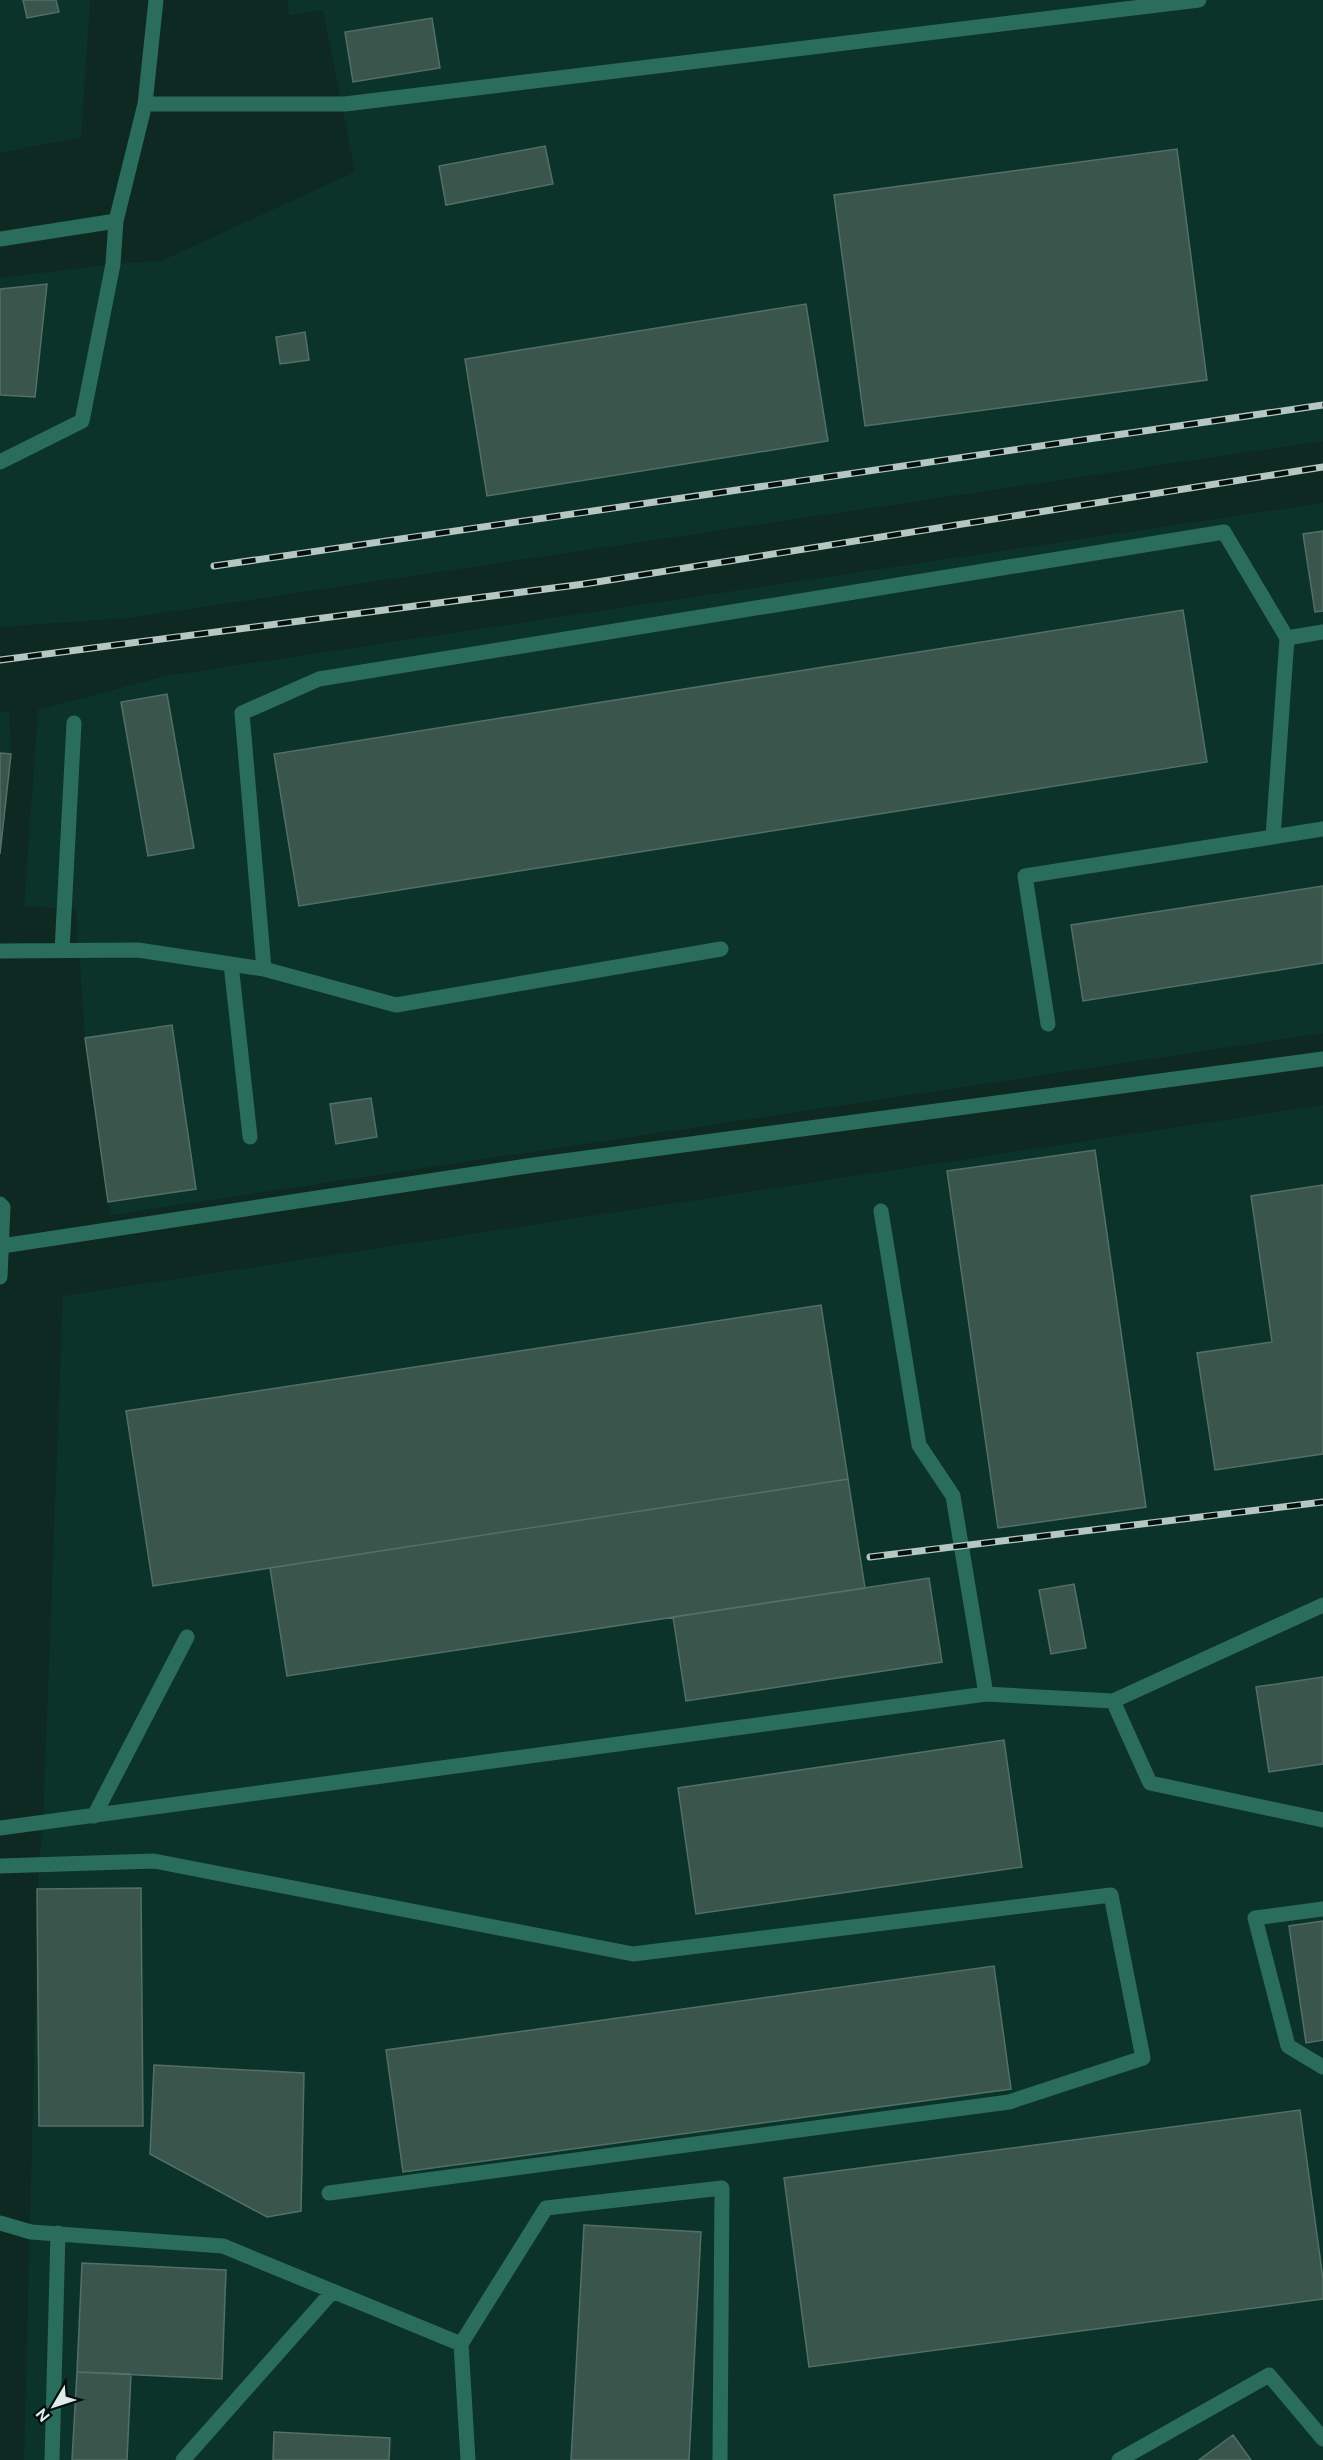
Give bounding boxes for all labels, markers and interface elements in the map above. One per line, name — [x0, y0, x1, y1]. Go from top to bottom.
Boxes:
north arrow — [24, 2376, 84, 2436]
text: N — [32, 2405, 53, 2426]

